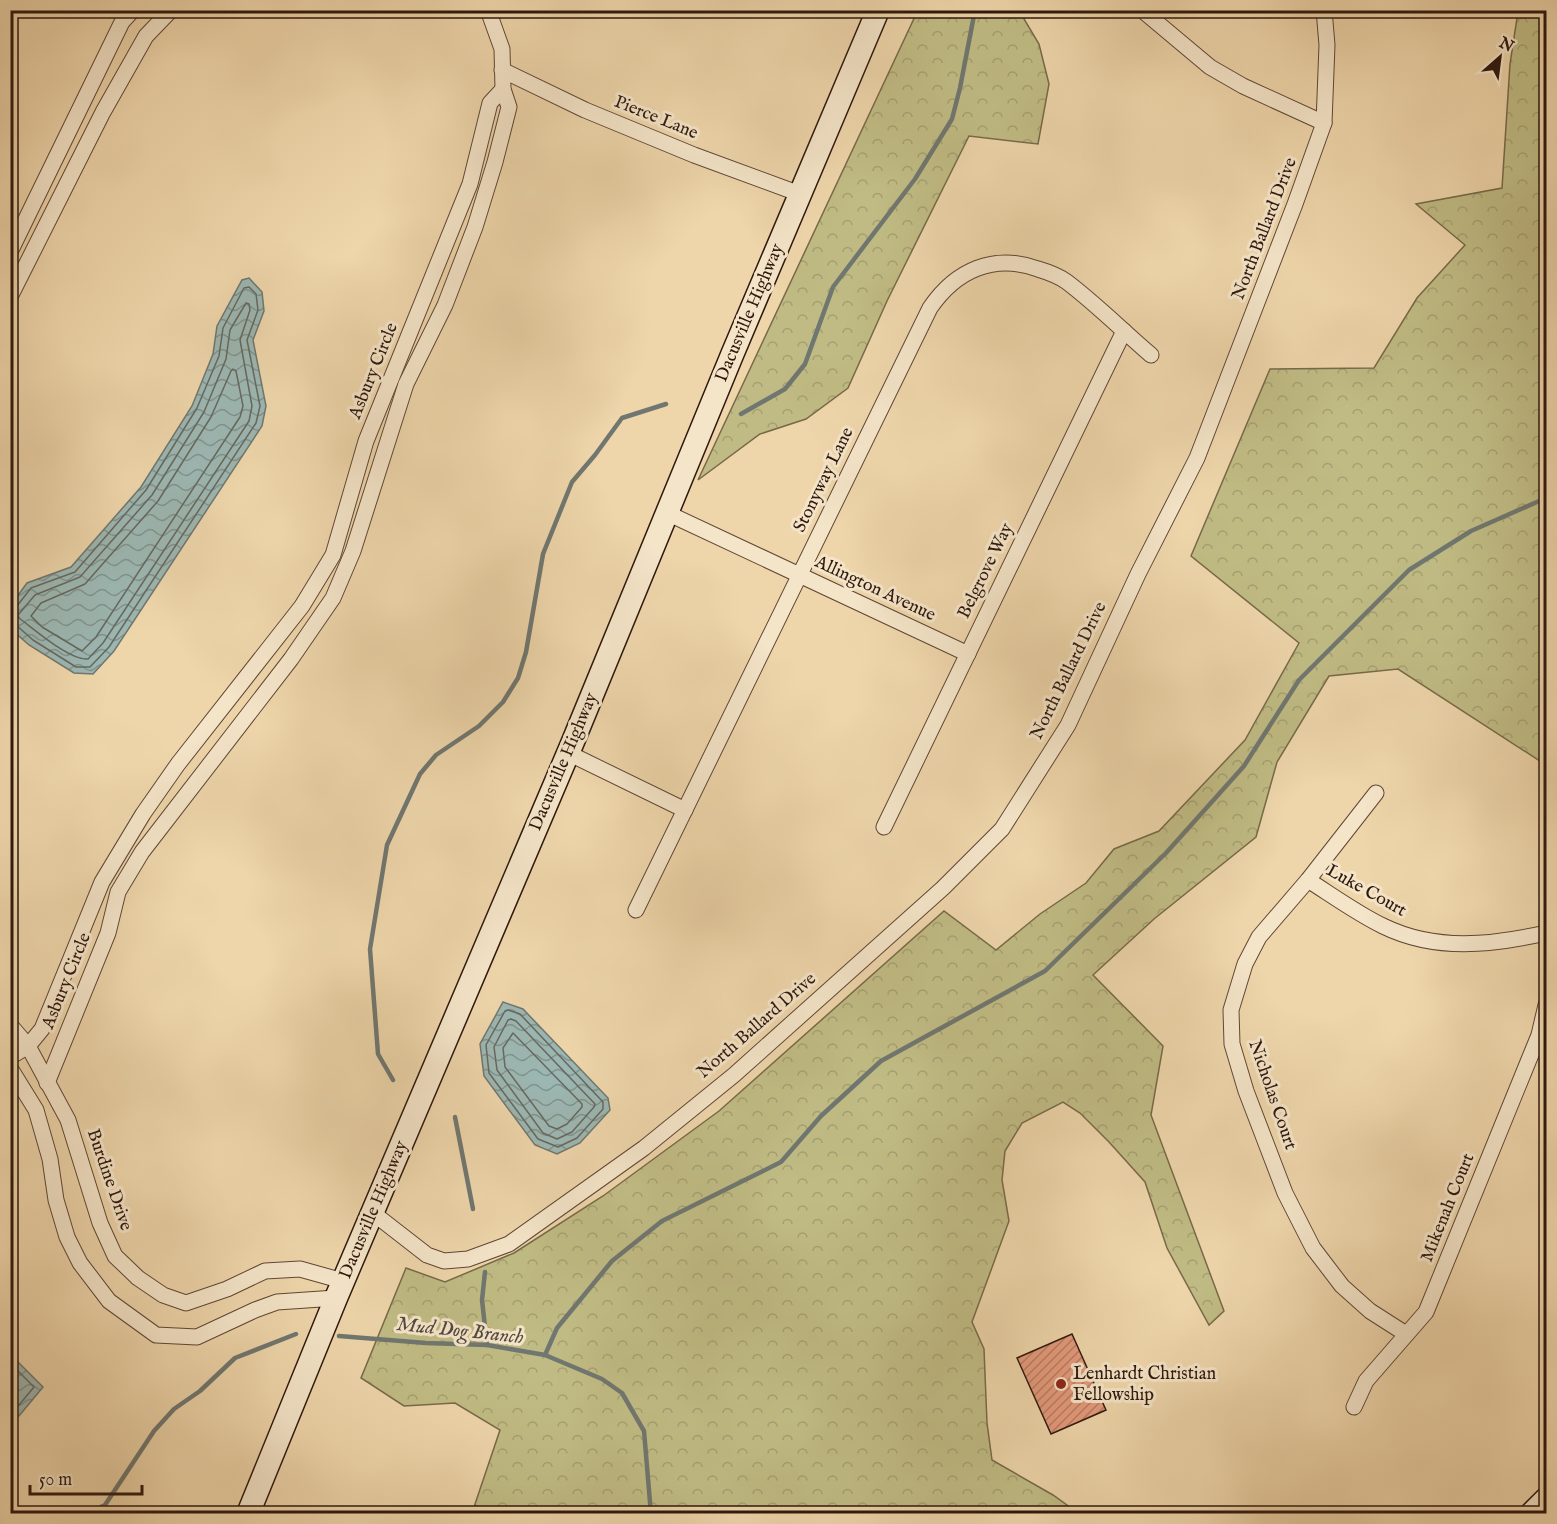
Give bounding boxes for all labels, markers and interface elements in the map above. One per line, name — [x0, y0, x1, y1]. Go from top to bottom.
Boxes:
north arrow — [1470, 27, 1530, 87]
text: N — [1494, 33, 1517, 58]
street label: Pierce Lane — [611, 91, 701, 145]
street label: North Ballard Drive — [1227, 155, 1303, 303]
street label: Dacusville Highway — [710, 240, 790, 386]
street label: Asbury Circle — [344, 319, 404, 423]
street label: Stonyway Lane — [789, 424, 859, 536]
street label: Belgrove Way — [953, 519, 1019, 623]
street label: Allington Avenue — [810, 551, 939, 627]
street label: North Ballard Drive — [1026, 598, 1112, 744]
street label: Dacusville Highway — [524, 689, 604, 835]
street label: Luke Court — [1322, 860, 1410, 922]
street label: Asbury Circle — [37, 929, 97, 1033]
street label: North Ballard Drive — [693, 968, 821, 1084]
street label: Nicholas Court — [1242, 1037, 1302, 1153]
street label: Burdine Drive — [81, 1126, 137, 1234]
street label: Dacusville Highway — [334, 1137, 414, 1283]
street label: Mikenah Court — [1416, 1150, 1480, 1266]
water label: Mud Dog Branch — [395, 1312, 525, 1351]
place label: Lenhardt Christian Fellowship — [1073, 1363, 1216, 1407]
marker: Lenhardt Christian Fellowship — [1054, 1377, 1068, 1391]
scale bar — [30, 1458, 142, 1496]
text: 50 m — [39, 1469, 72, 1492]

